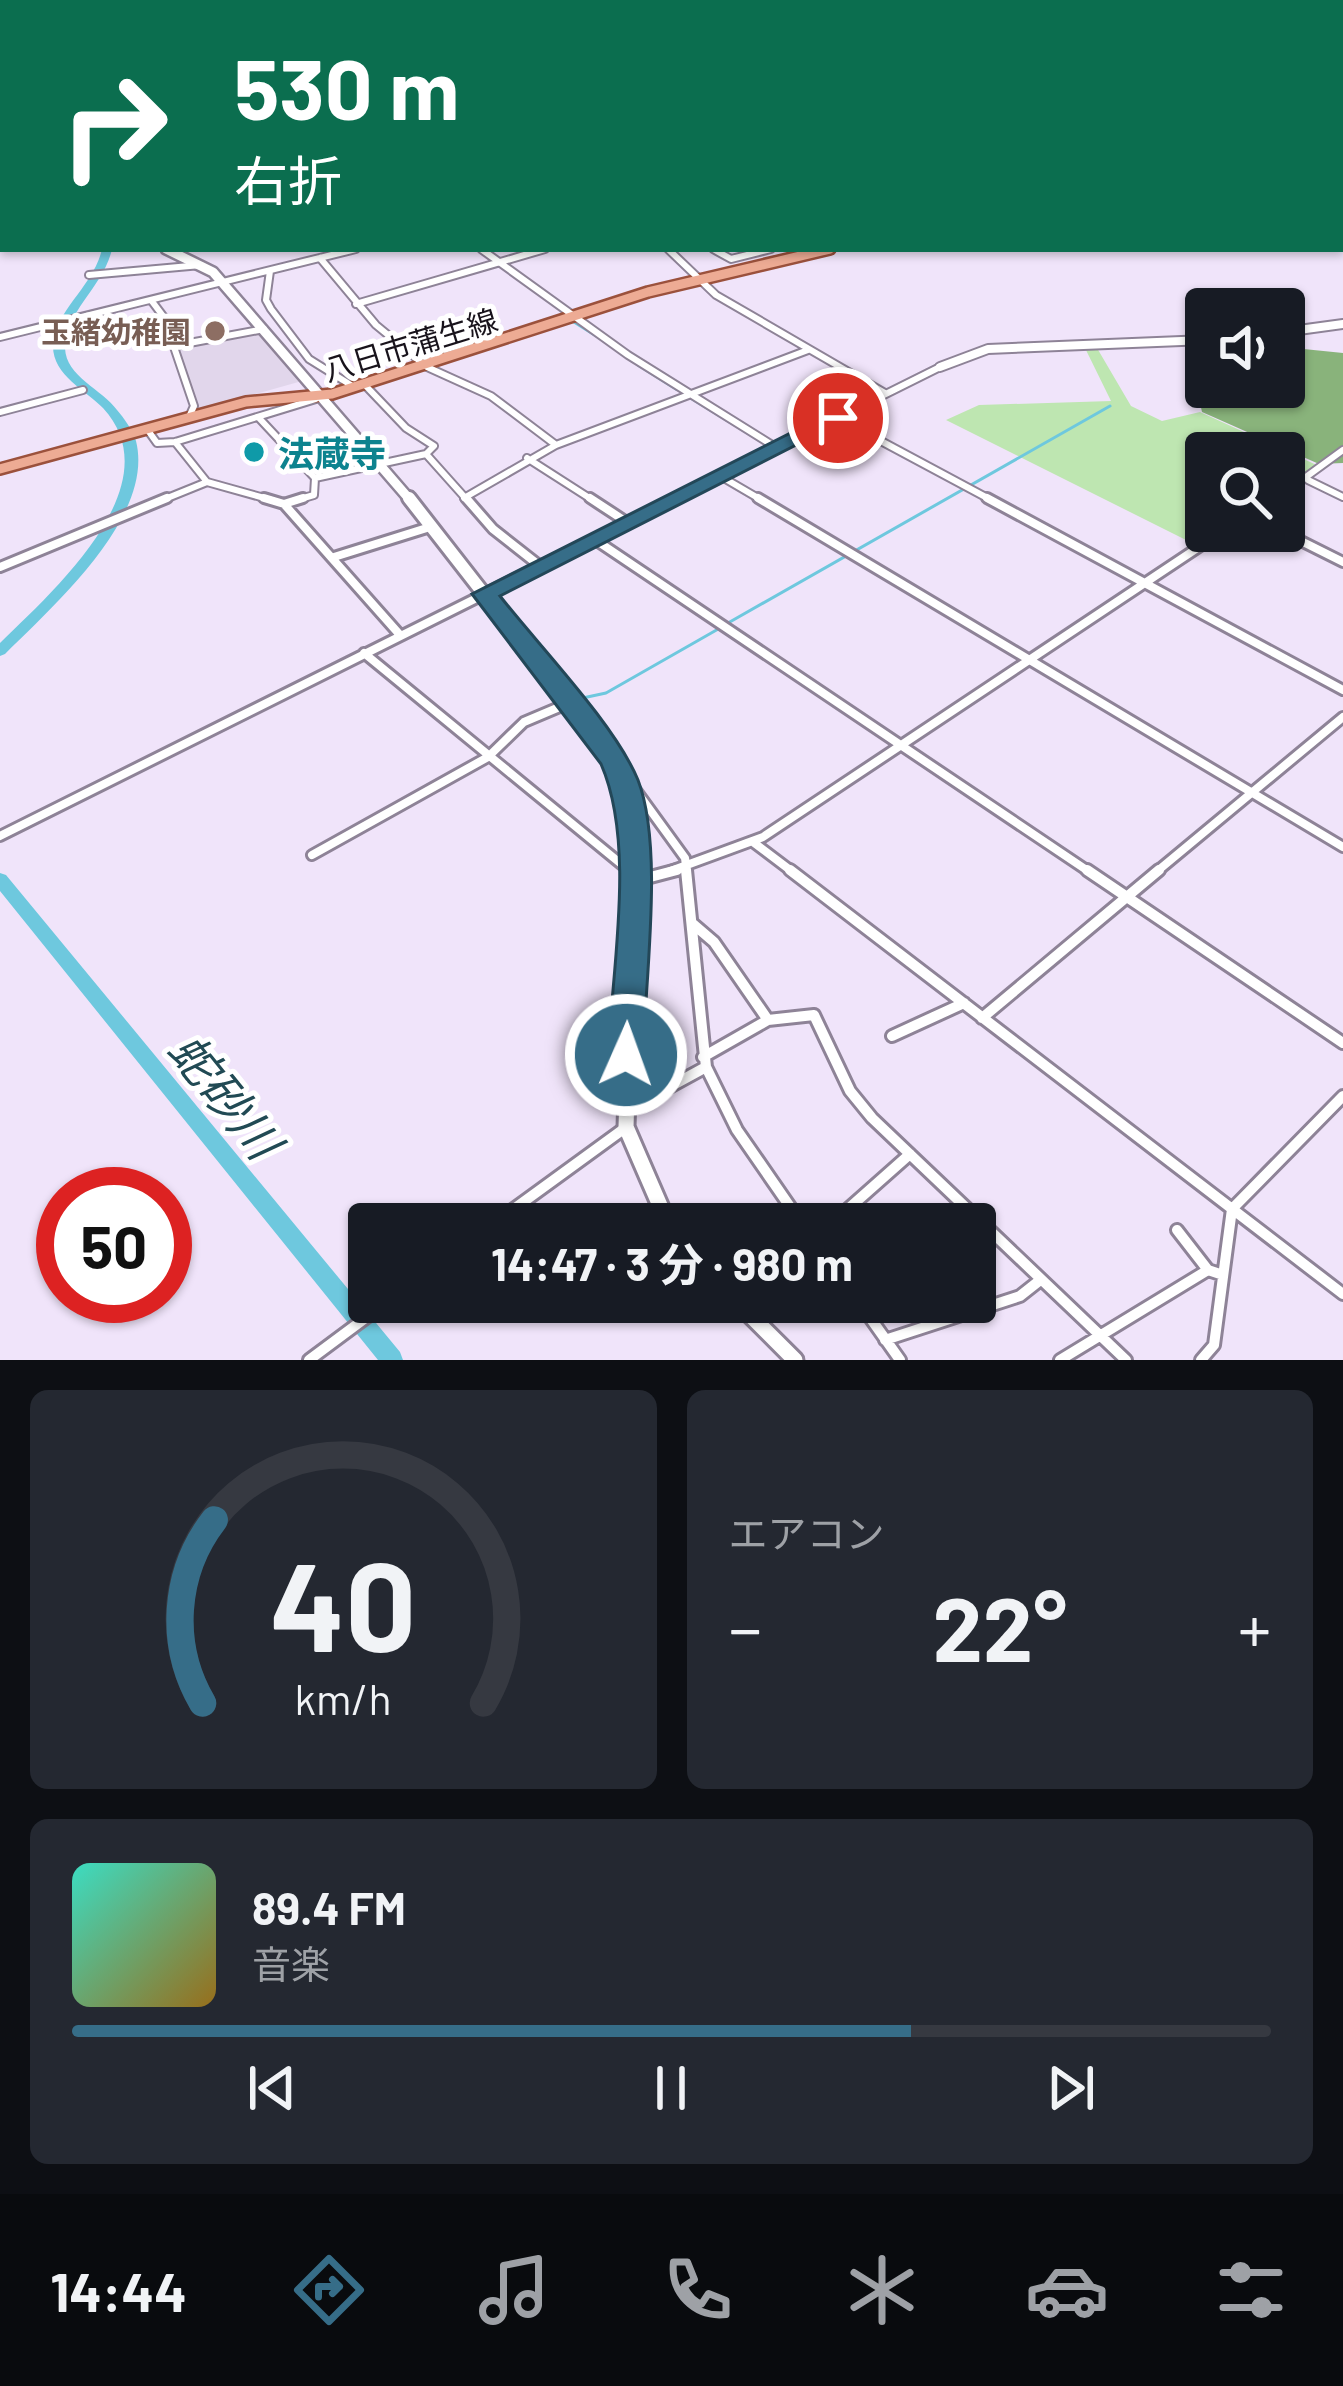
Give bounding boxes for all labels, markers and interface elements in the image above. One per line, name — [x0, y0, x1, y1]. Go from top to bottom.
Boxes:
text: 530 m — [234, 36, 459, 137]
icon: right — [36, 48, 192, 204]
text: 右折 — [234, 147, 342, 212]
map controls — [1185, 288, 1305, 552]
button: sound — [1185, 288, 1305, 408]
street label: 八日市蒲生線 — [319, 300, 501, 388]
place label: 玉緒幼稚園 — [41, 313, 191, 349]
marker: 玉緒幼稚園 — [202, 318, 228, 344]
pin — [787, 367, 889, 469]
icon: arrive — [805, 385, 871, 451]
place label: 法蔵寺 — [278, 431, 386, 474]
button: search — [1185, 432, 1305, 552]
marker: 法蔵寺 — [241, 439, 267, 465]
position arrow — [563, 992, 689, 1118]
water label: 蛇砂川 — [158, 1021, 297, 1173]
speed limit sign: 50 — [36, 1167, 192, 1323]
text: 14:47 · 3 分 · 980 m — [491, 1236, 853, 1290]
text: エアコン — [729, 1509, 885, 1556]
text: 40 — [270, 1527, 417, 1677]
text: 22° — [932, 1572, 1067, 1680]
text: − — [729, 1587, 762, 1666]
text: + — [1238, 1587, 1271, 1666]
text: km/h — [295, 1671, 392, 1723]
text: 89.4 FM — [252, 1880, 406, 1934]
text: 音楽 — [252, 1940, 330, 1987]
icon: previous — [239, 2055, 305, 2121]
icon: pause — [638, 2055, 704, 2121]
icon: next — [1038, 2055, 1104, 2121]
icon: directions — [287, 2248, 371, 2332]
icon: music — [472, 2248, 556, 2332]
icon: phone — [656, 2248, 740, 2332]
icon: climate — [840, 2248, 924, 2332]
icon: car — [1025, 2248, 1109, 2332]
icon: filters — [1209, 2248, 1293, 2332]
text: 14:44 — [50, 2258, 187, 2323]

